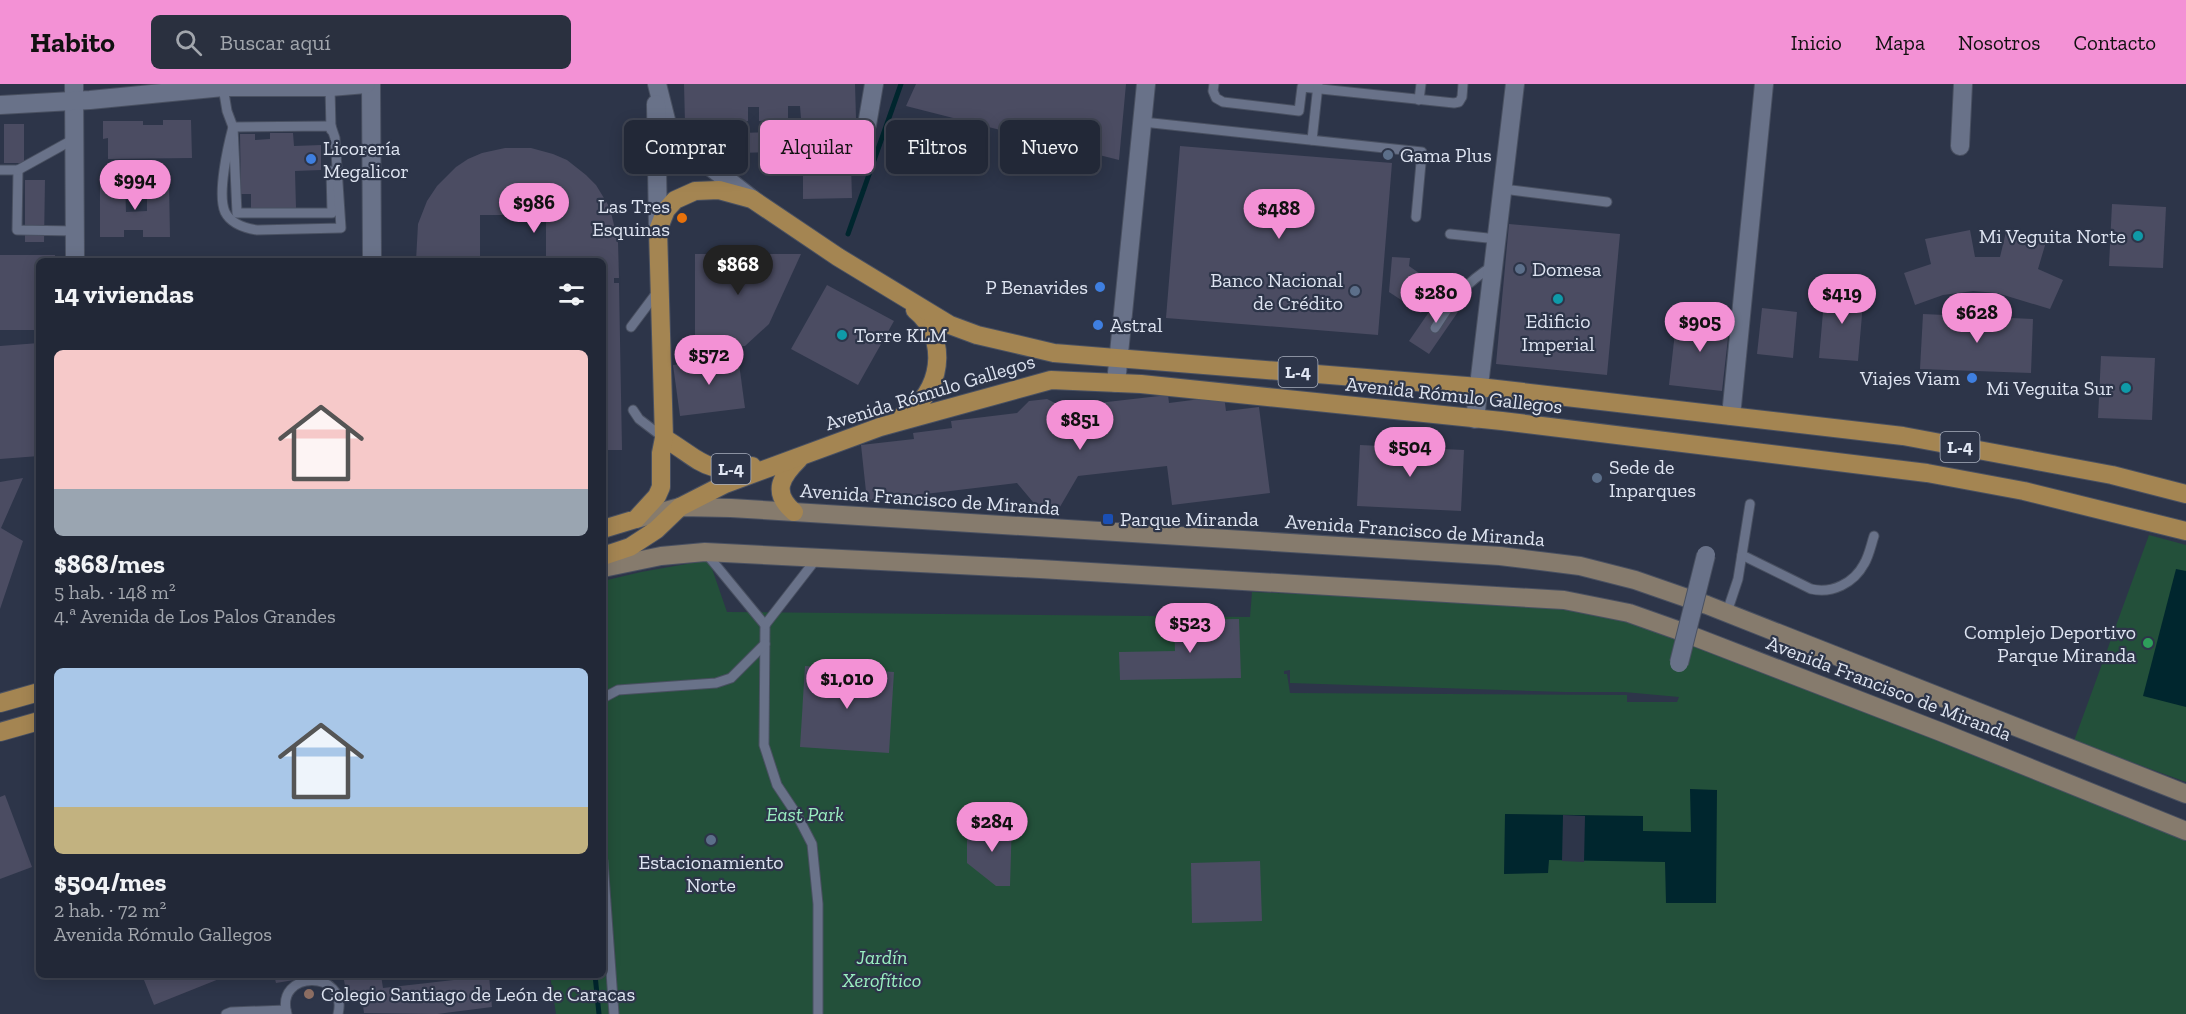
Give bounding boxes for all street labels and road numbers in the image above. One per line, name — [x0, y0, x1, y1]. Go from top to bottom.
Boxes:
street label: Avenida Rómulo Gallegos — [822, 349, 1038, 435]
road number: L-4 — [1278, 357, 1318, 387]
street label: Avenida Rómulo Gallegos — [1344, 372, 1564, 418]
road number: L-4 — [1940, 432, 1980, 462]
road number: L-4 — [712, 454, 750, 484]
street label: Avenida Francisco de Miranda — [799, 478, 1061, 520]
street label: Avenida Francisco de Miranda — [1284, 509, 1546, 551]
street label: Avenida Francisco de Miranda — [1763, 630, 2015, 746]

